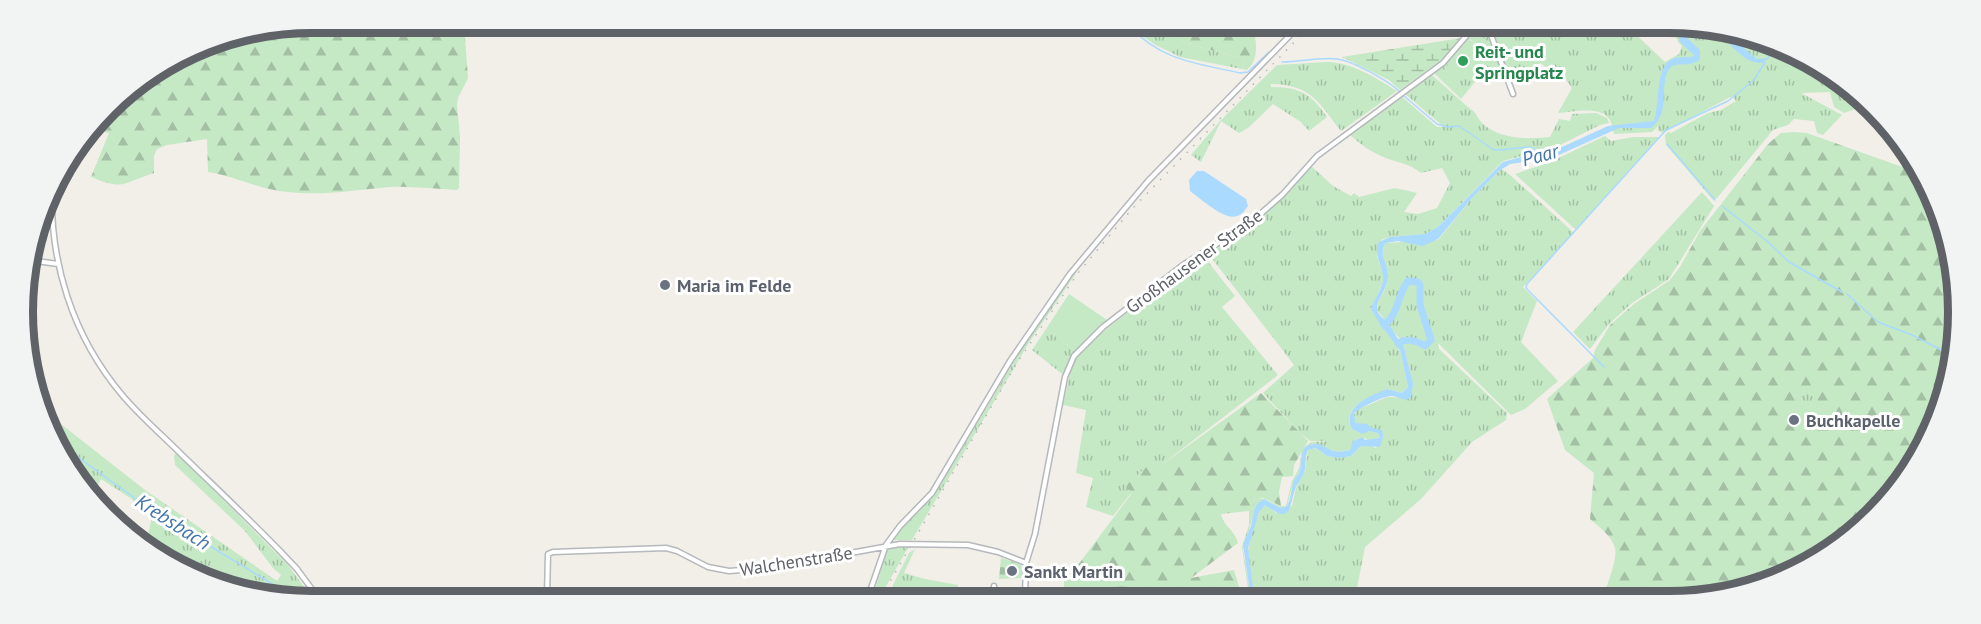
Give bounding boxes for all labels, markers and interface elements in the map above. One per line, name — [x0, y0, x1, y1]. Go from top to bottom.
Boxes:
place label: Reit- und Springplatz — [1475, 40, 1563, 84]
marker: Reit- und Springplatz — [1456, 54, 1470, 68]
water label: Paar — [1519, 137, 1562, 172]
street label: Großhausener Straße — [1121, 204, 1267, 318]
place label: Maria im Felde — [677, 274, 791, 297]
marker: Maria im Felde — [658, 278, 672, 292]
place label: Buchkapelle — [1806, 409, 1900, 432]
marker: Buchkapelle — [1787, 413, 1801, 427]
water label: Krebsbach — [131, 488, 215, 556]
street label: Walchenstraße — [738, 541, 854, 581]
place label: Sankt Martin — [1024, 560, 1123, 583]
marker: Sankt Martin — [1005, 564, 1019, 578]

